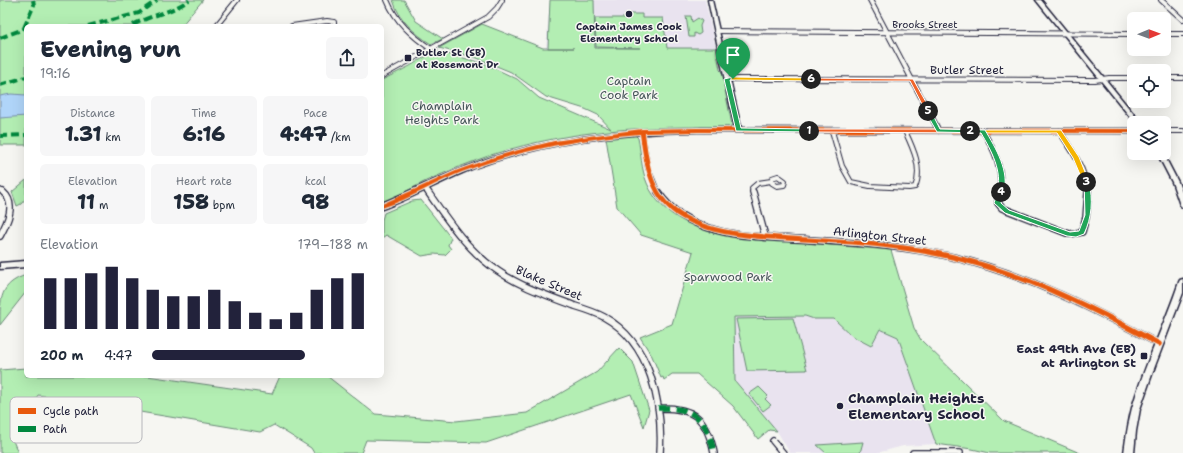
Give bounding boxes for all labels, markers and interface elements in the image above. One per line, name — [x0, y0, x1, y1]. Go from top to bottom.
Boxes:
marker: Captain James Cook Elementary School — [624, 9, 634, 19]
north arrow — [1127, 12, 1171, 56]
map controls — [1127, 12, 1171, 160]
street label: Brooks Street — [892, 18, 958, 31]
place label: Captain James Cook Elementary School — [576, 20, 682, 45]
text: Evening run — [40, 35, 181, 64]
button: share — [326, 37, 368, 79]
pin — [716, 38, 750, 79]
icon: arrive — [722, 44, 744, 66]
place label: Butler St (SB) at Rosemont Dr — [416, 46, 499, 71]
marker: Butler St (SB) at Rosemont Dr — [403, 53, 413, 63]
street label: Butler Street — [930, 62, 1004, 78]
button: locate — [1127, 64, 1171, 108]
text: 19:16 — [40, 65, 70, 82]
pin: 6 — [801, 69, 821, 89]
text: 6 — [807, 71, 815, 86]
park label: Captain Cook Park — [600, 73, 658, 103]
park label: Champlain Heights Park — [405, 98, 479, 128]
pin: 5 — [918, 101, 938, 121]
text: 5 — [925, 103, 931, 118]
text: Distance — [70, 106, 115, 121]
text: Time — [191, 106, 217, 121]
text: Pace — [303, 106, 327, 121]
button: layers — [1127, 116, 1171, 160]
text: 1.31 — [65, 121, 101, 147]
text: 6:16 — [183, 121, 225, 147]
text: 4:47 — [280, 121, 327, 147]
pin: 1 — [799, 121, 819, 141]
pin: 2 — [960, 121, 980, 141]
text: 1 — [806, 123, 812, 138]
text: 2 — [966, 123, 974, 138]
text: km — [101, 130, 121, 145]
text: /km — [327, 130, 351, 145]
pin: 3 — [1076, 172, 1096, 192]
text: Elevation — [68, 174, 117, 189]
text: Heart rate — [176, 174, 232, 189]
text: kcal — [305, 174, 326, 189]
text: 3 — [1082, 174, 1090, 189]
pin: 4 — [991, 182, 1011, 202]
text: 4 — [997, 184, 1005, 199]
text: 11 — [77, 189, 95, 215]
text: 158 — [173, 189, 209, 215]
text: 98 — [301, 189, 329, 215]
text: m — [95, 198, 108, 213]
text: bpm — [209, 198, 235, 213]
street label: Arlington Street — [832, 223, 928, 249]
text: Elevation — [40, 236, 98, 253]
text: 179–188 m — [298, 236, 368, 253]
street label: Blake Street — [513, 262, 585, 304]
park label: Sparwood Park — [684, 269, 772, 285]
place label: East 49th Ave (EB) at Arlington St — [1016, 341, 1136, 371]
text: 200 m — [40, 347, 83, 364]
text: 4:47 — [104, 347, 133, 364]
marker: East 49th Ave (EB) at Arlington St — [1139, 351, 1149, 361]
place label: Champlain Heights Elementary School — [848, 389, 985, 423]
legend — [10, 397, 142, 443]
marker: Champlain Heights Elementary School — [835, 401, 845, 411]
text: Cycle path — [43, 404, 99, 419]
text: Path — [43, 422, 67, 437]

